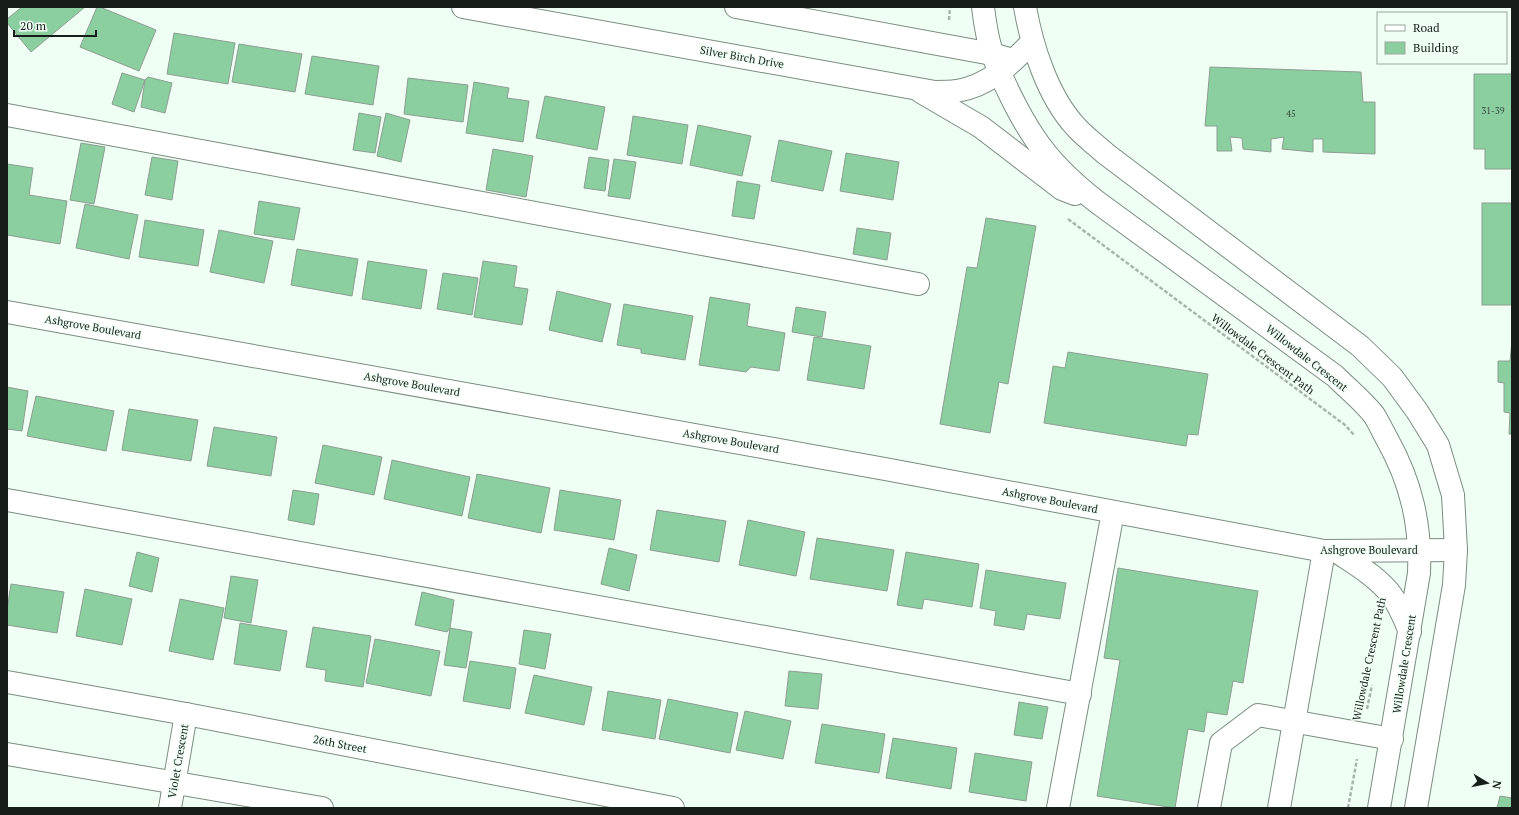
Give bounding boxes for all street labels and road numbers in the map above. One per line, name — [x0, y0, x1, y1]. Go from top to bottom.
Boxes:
street label: Silver Birch Drive — [699, 43, 786, 71]
street label: Willowdale Crescent Path — [1209, 311, 1317, 397]
street label: Ashgrove Boulevard — [44, 312, 142, 342]
street label: Willowdale Crescent — [1264, 322, 1350, 394]
street label: Ashgrove Boulevard — [363, 369, 461, 399]
street label: Ashgrove Boulevard — [682, 426, 780, 456]
street label: Ashgrove Boulevard — [1001, 484, 1099, 516]
street label: Ashgrove Boulevard — [1320, 543, 1418, 557]
street label: Willowdale Crescent Path — [1349, 596, 1389, 722]
street label: Willowdale Crescent — [1389, 614, 1419, 714]
street label: Violet Crescent — [165, 723, 191, 799]
street label: 26th Street — [312, 732, 368, 756]

